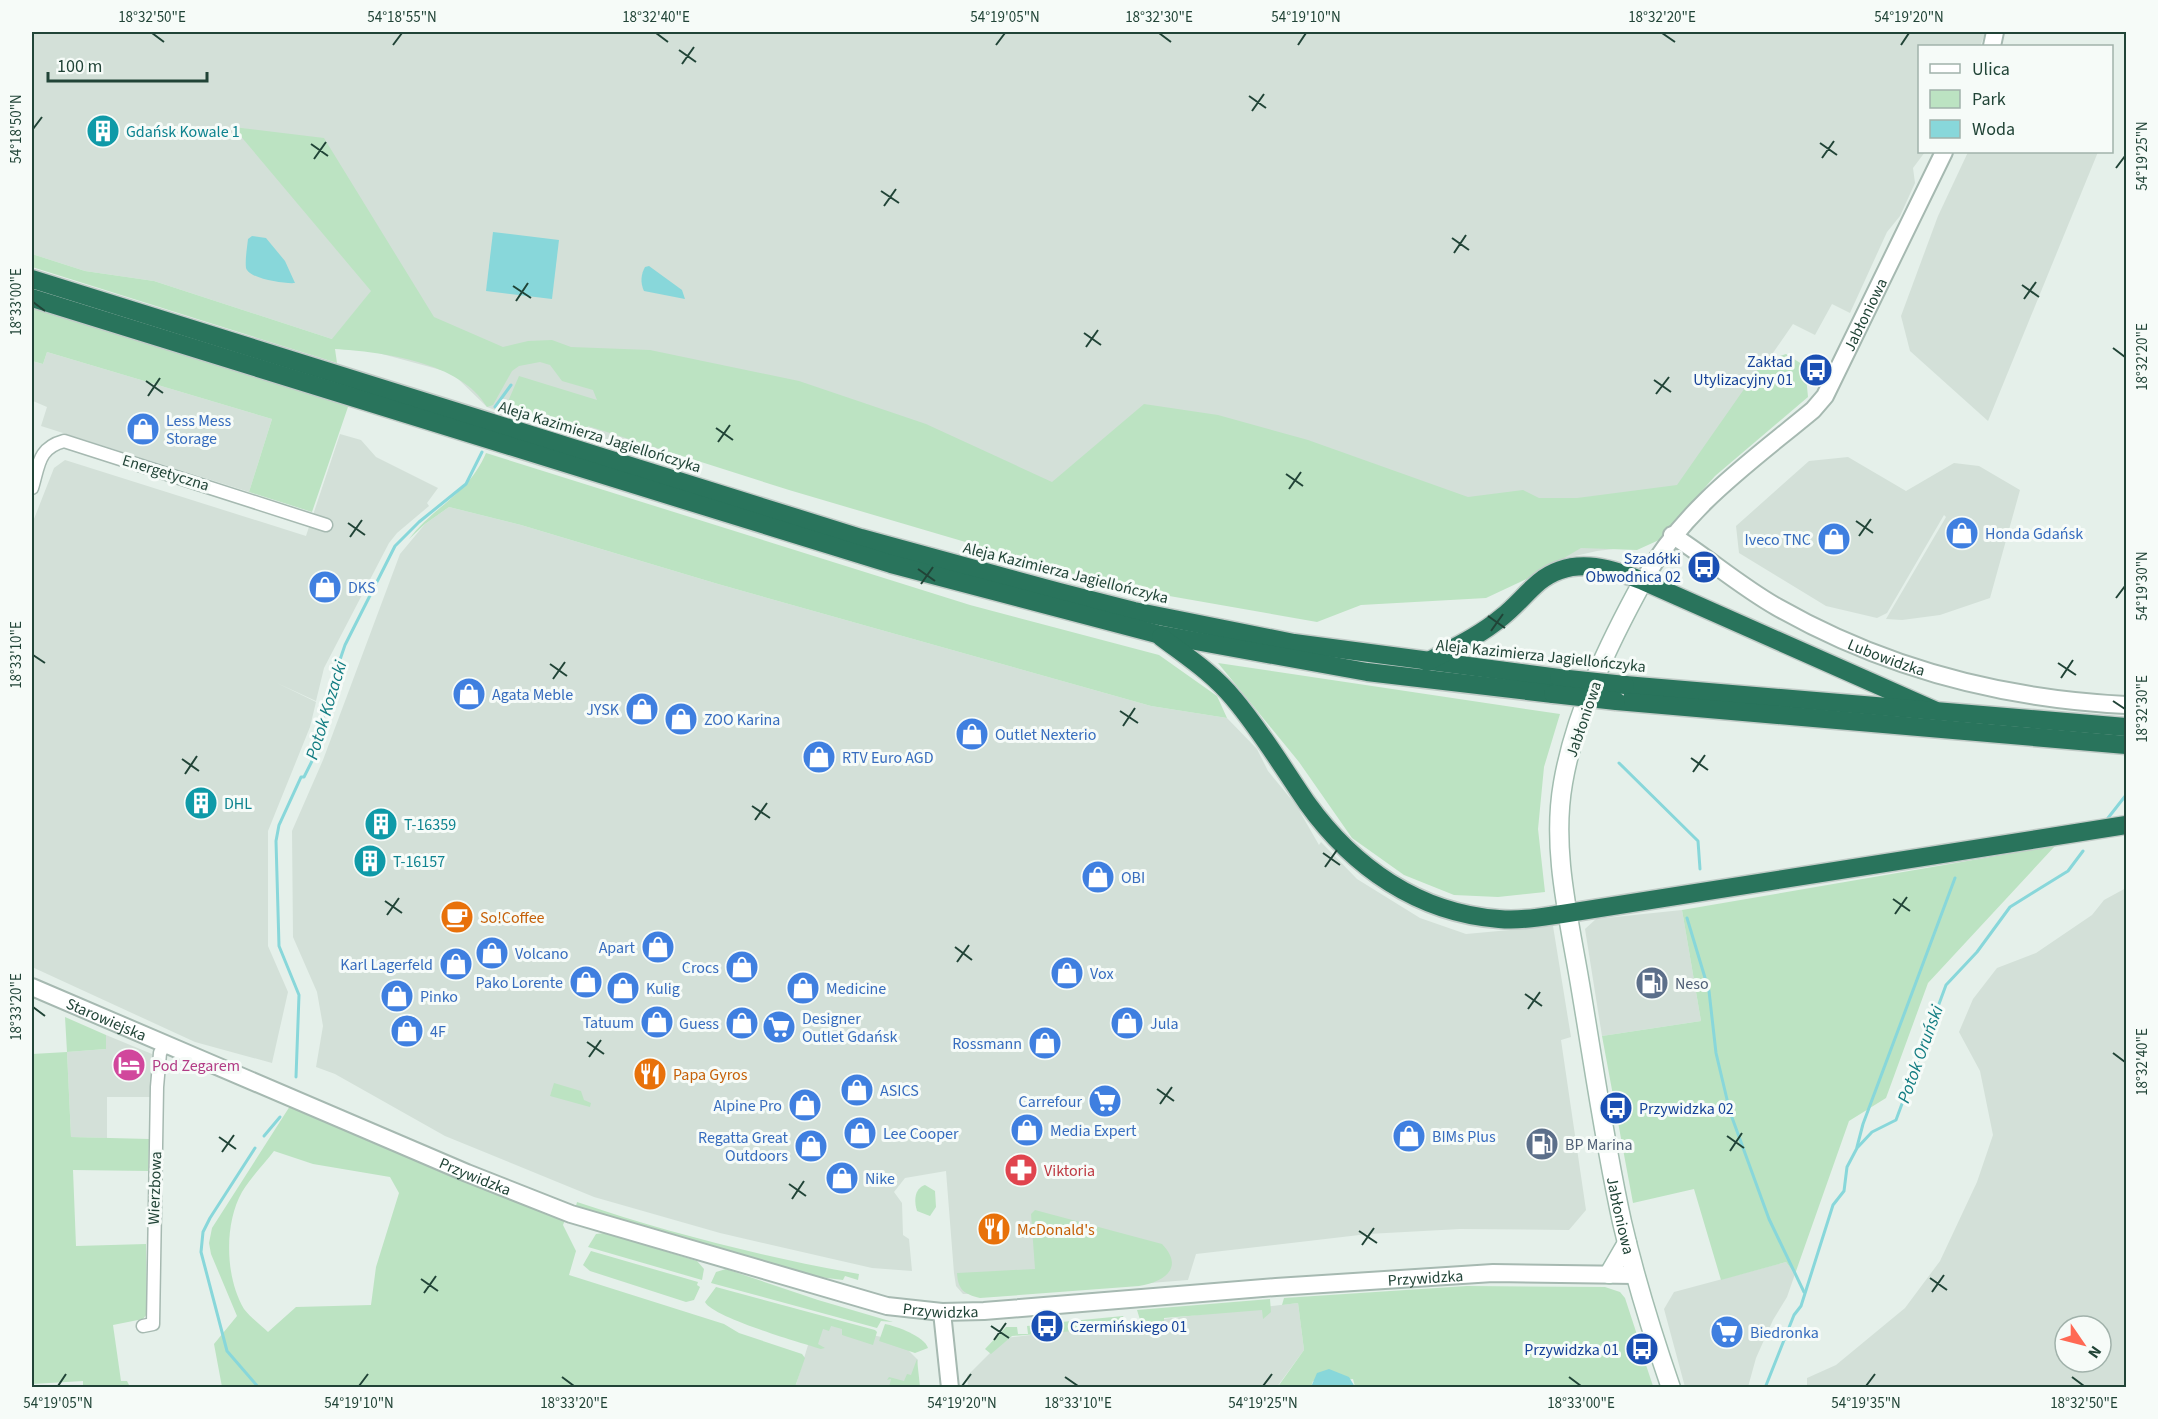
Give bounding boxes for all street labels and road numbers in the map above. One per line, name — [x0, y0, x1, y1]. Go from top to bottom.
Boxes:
street label: Jabłoniowa — [1839, 275, 1893, 355]
street label: Aleja Kazimierza Jagiellończyka — [496, 396, 704, 478]
street label: Energetyczna — [120, 449, 212, 497]
street label: Aleja Kazimierza Jagiellończyka — [961, 537, 1171, 609]
street label: Aleja Kazimierza Jagiellończyka — [1435, 634, 1647, 678]
street label: Lubowidzka — [1844, 634, 1928, 682]
street label: Jabłoniowa — [1561, 679, 1607, 760]
street label: Starowiejska — [63, 993, 150, 1047]
street label: Wierzbowa — [143, 1151, 167, 1225]
street label: Przywidzka — [436, 1152, 514, 1201]
street label: Jabłoniowa — [1601, 1175, 1639, 1257]
street label: Przywidzka — [1387, 1265, 1464, 1292]
street label: Przywidzka — [902, 1298, 979, 1324]

